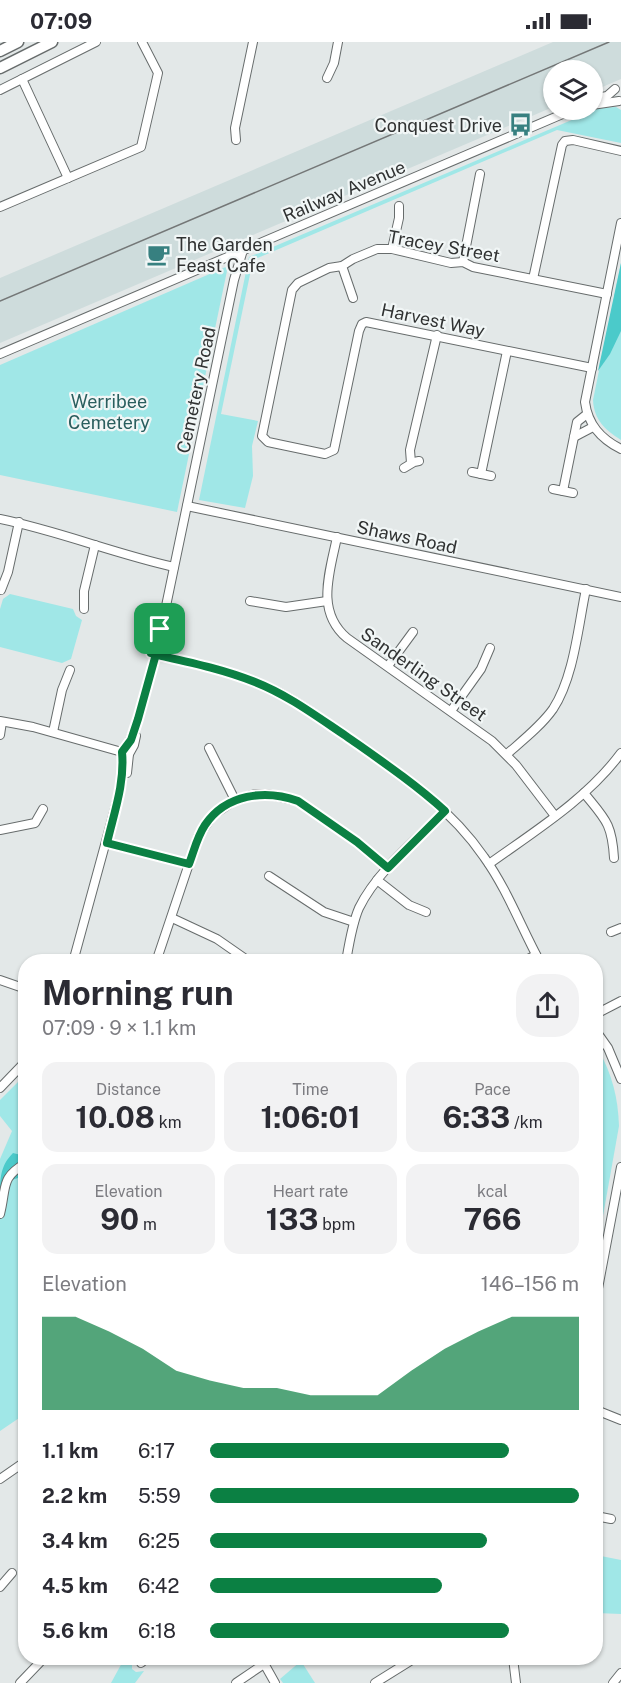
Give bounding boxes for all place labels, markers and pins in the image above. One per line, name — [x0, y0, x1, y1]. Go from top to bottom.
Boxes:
bus stop icon: Conquest Drive — [507, 112, 533, 138]
place label: Conquest Drive — [374, 115, 502, 136]
place label: The Garden Feast Cafe — [176, 234, 273, 276]
cafe icon: The Garden Feast Cafe — [145, 241, 171, 267]
pin — [134, 603, 185, 654]

